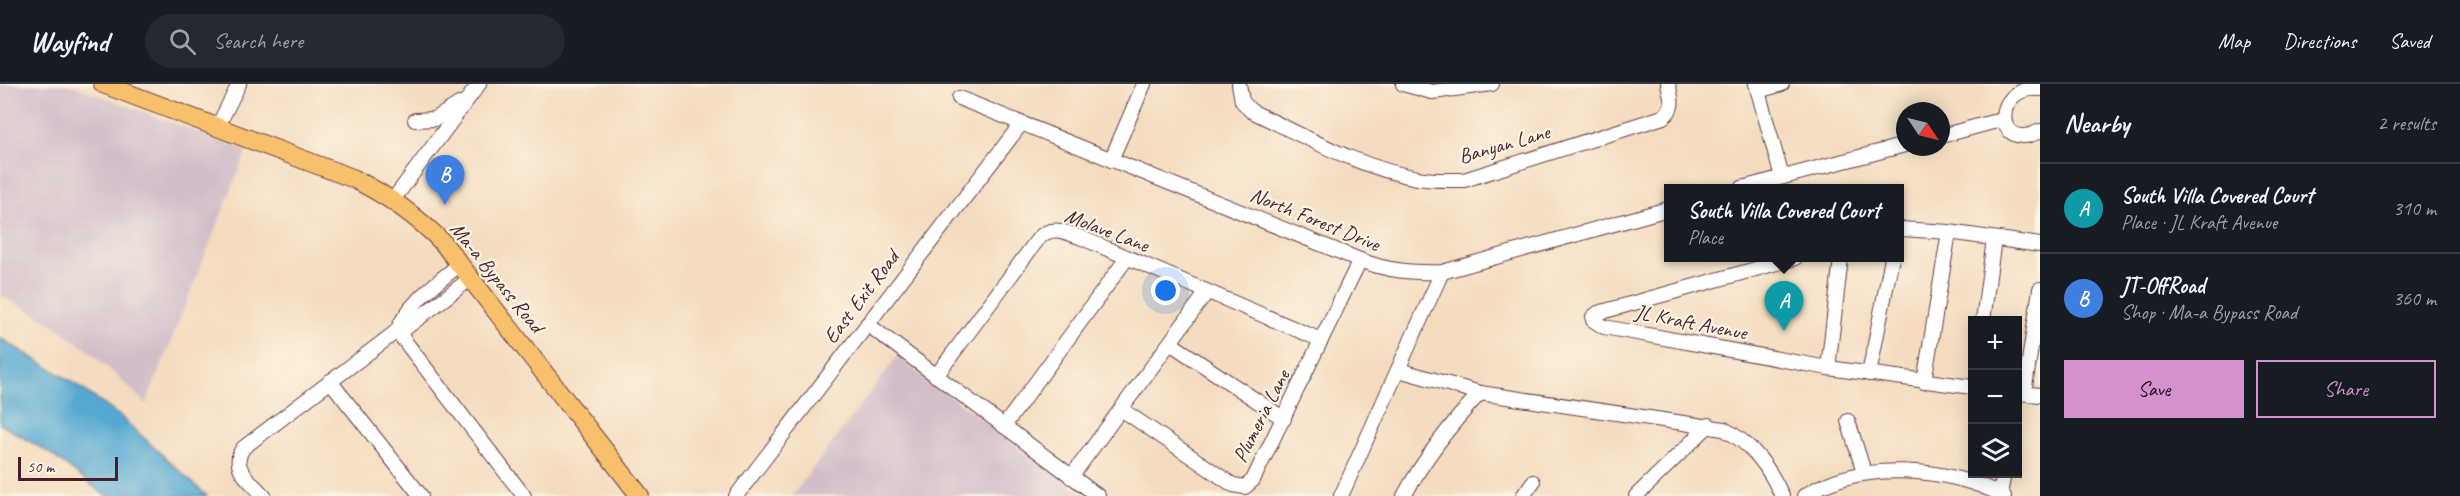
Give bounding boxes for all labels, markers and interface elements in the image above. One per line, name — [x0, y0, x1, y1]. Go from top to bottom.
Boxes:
search box — [145, 14, 565, 68]
text: Wayfind — [30, 24, 109, 59]
icon: search — [166, 25, 199, 58]
text: Search here — [214, 27, 303, 55]
text: Map — [2218, 28, 2250, 54]
text: Directions — [2283, 28, 2356, 54]
text: Saved — [2389, 28, 2430, 54]
north arrow — [1896, 102, 1950, 156]
text: Nearby — [2064, 107, 2129, 140]
text: 2 results — [2377, 111, 2436, 136]
street label: Banyan Lane — [1455, 118, 1555, 169]
pin: B — [426, 156, 464, 205]
street label: North Forest Drive — [1247, 181, 1385, 257]
text: South Villa Covered Court — [2121, 182, 2313, 210]
popup — [1664, 184, 1904, 262]
text: A — [2078, 196, 2089, 221]
text: 310 m — [2393, 196, 2436, 221]
text: South Villa Covered Court — [1688, 197, 1880, 225]
street label: Molave Lane — [1061, 202, 1154, 258]
text: Place · JL Kraft Avenue — [2121, 210, 2277, 235]
street label: Ma-a Bypass Road — [444, 216, 552, 341]
text: Place — [1688, 225, 1723, 250]
street label: East Exit Road — [818, 242, 907, 349]
text: JT-OffRoad — [2121, 272, 2205, 300]
your location — [1151, 276, 1180, 305]
pin: A — [1764, 282, 1804, 331]
text: B — [2078, 286, 2089, 311]
text: 360 m — [2393, 286, 2436, 311]
street label: JL Kraft Avenue — [1632, 298, 1751, 346]
text: Shop · Ma-a Bypass Road — [2121, 300, 2297, 325]
map controls — [1968, 316, 2022, 478]
button: + — [1968, 316, 2022, 370]
button: Save — [2064, 360, 2244, 418]
button: Share — [2256, 360, 2436, 418]
street label: Plumeria Lane — [1227, 364, 1296, 467]
button: − — [1968, 370, 2022, 424]
button: layers — [1968, 424, 2022, 478]
scale bar — [18, 454, 118, 482]
text: 50 m — [27, 457, 54, 477]

